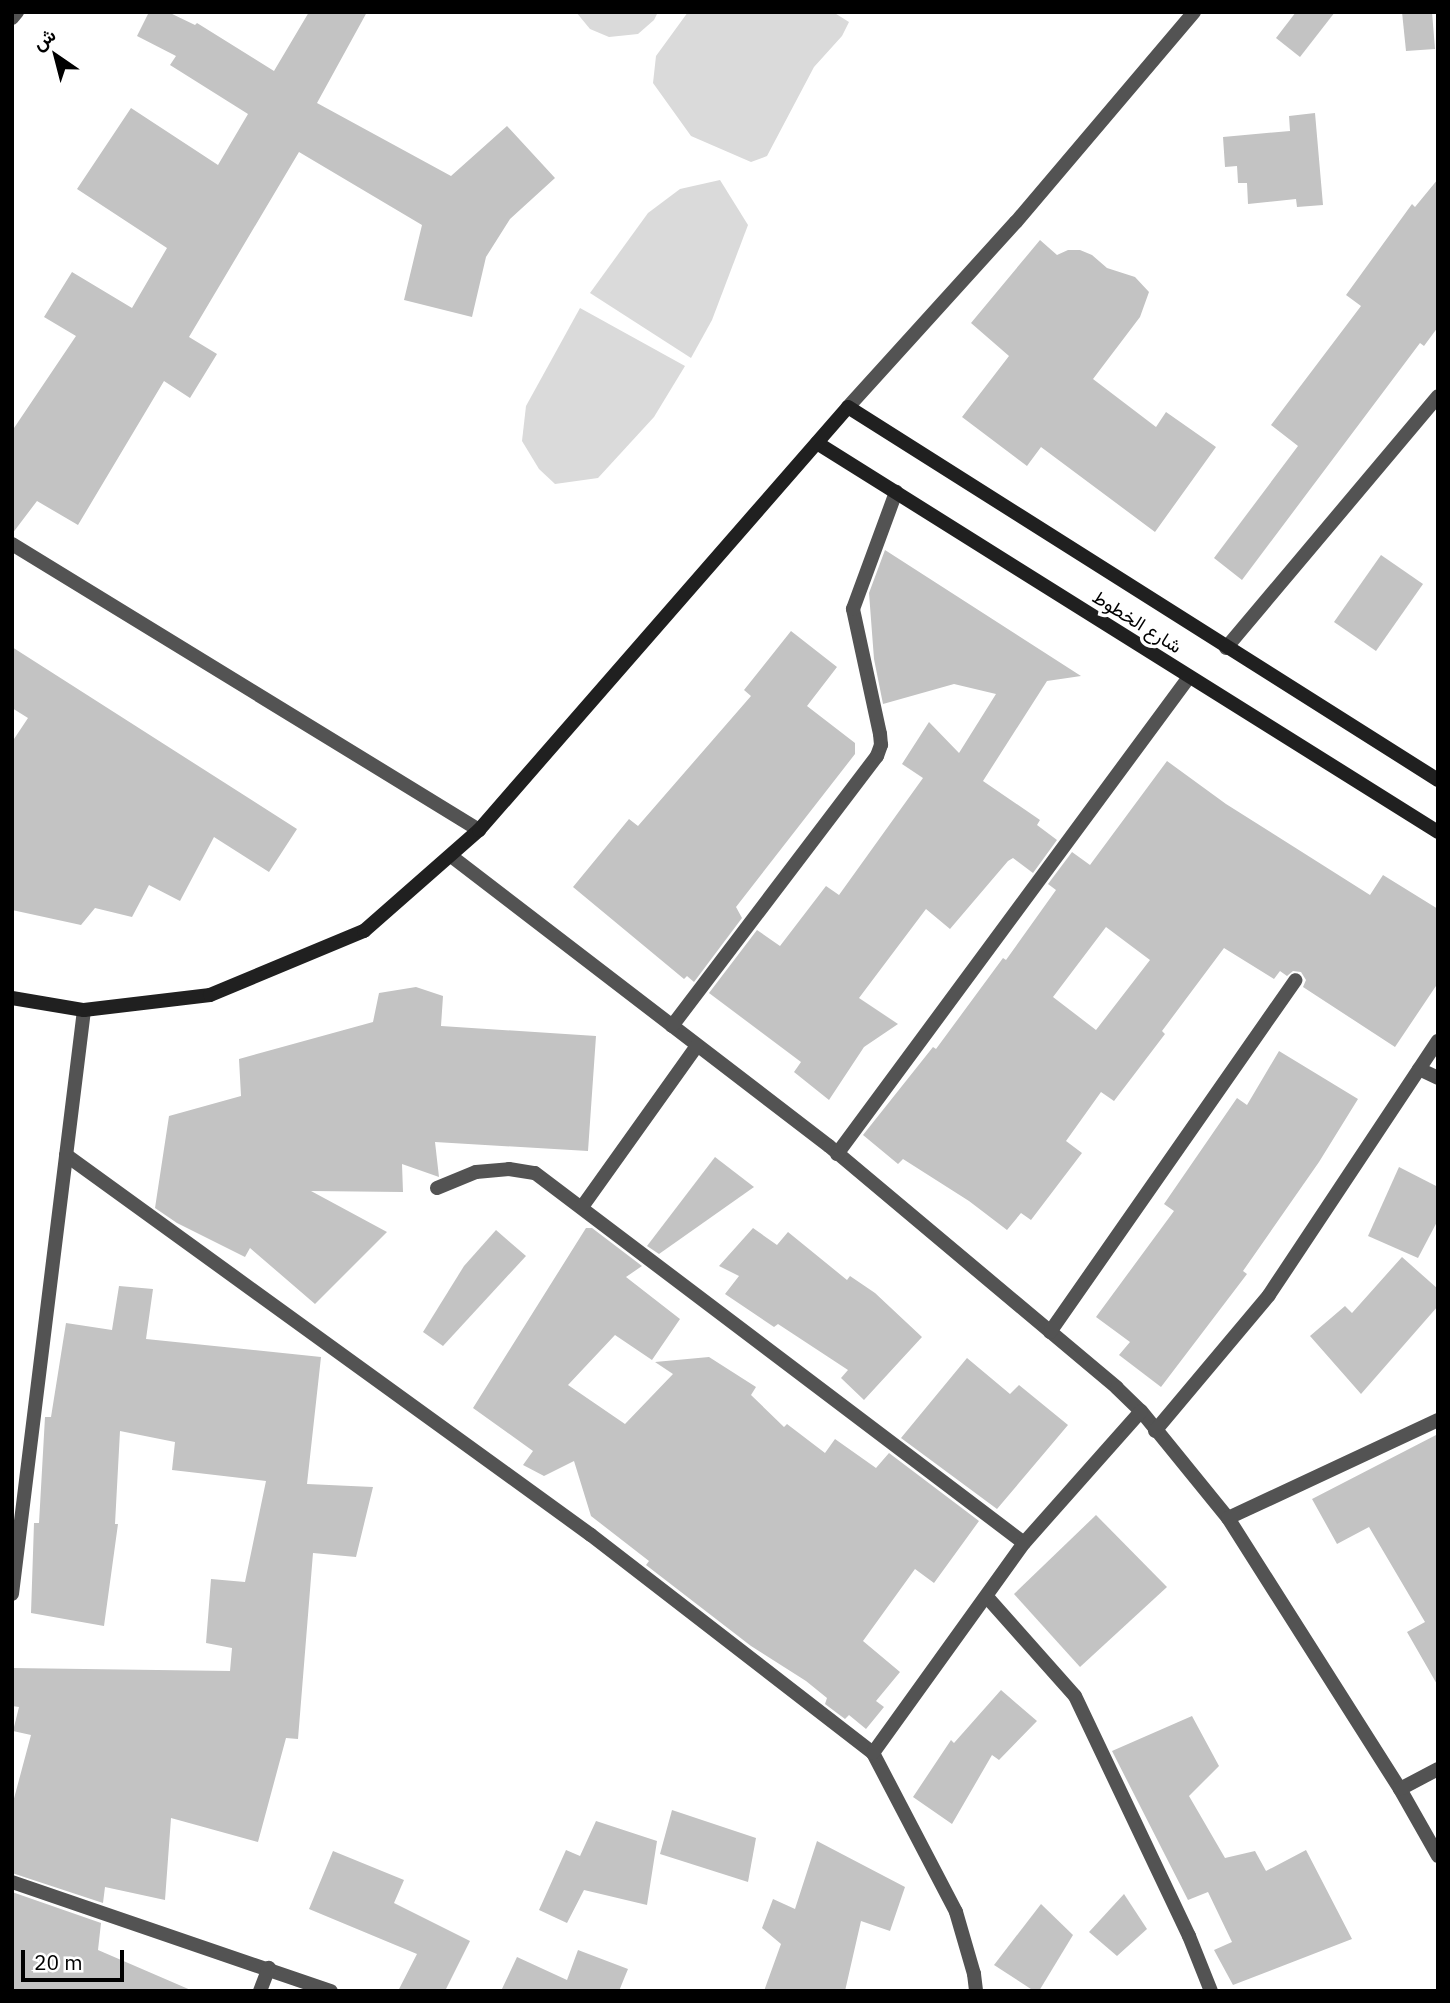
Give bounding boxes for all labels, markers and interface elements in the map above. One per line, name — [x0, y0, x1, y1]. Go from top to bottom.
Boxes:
north arrow — [21, 21, 91, 91]
text: ش — [28, 22, 60, 55]
street label: شارع الخطوط — [1088, 586, 1186, 658]
scale bar — [24, 1937, 128, 1981]
text: 20 m — [34, 1948, 83, 1976]

